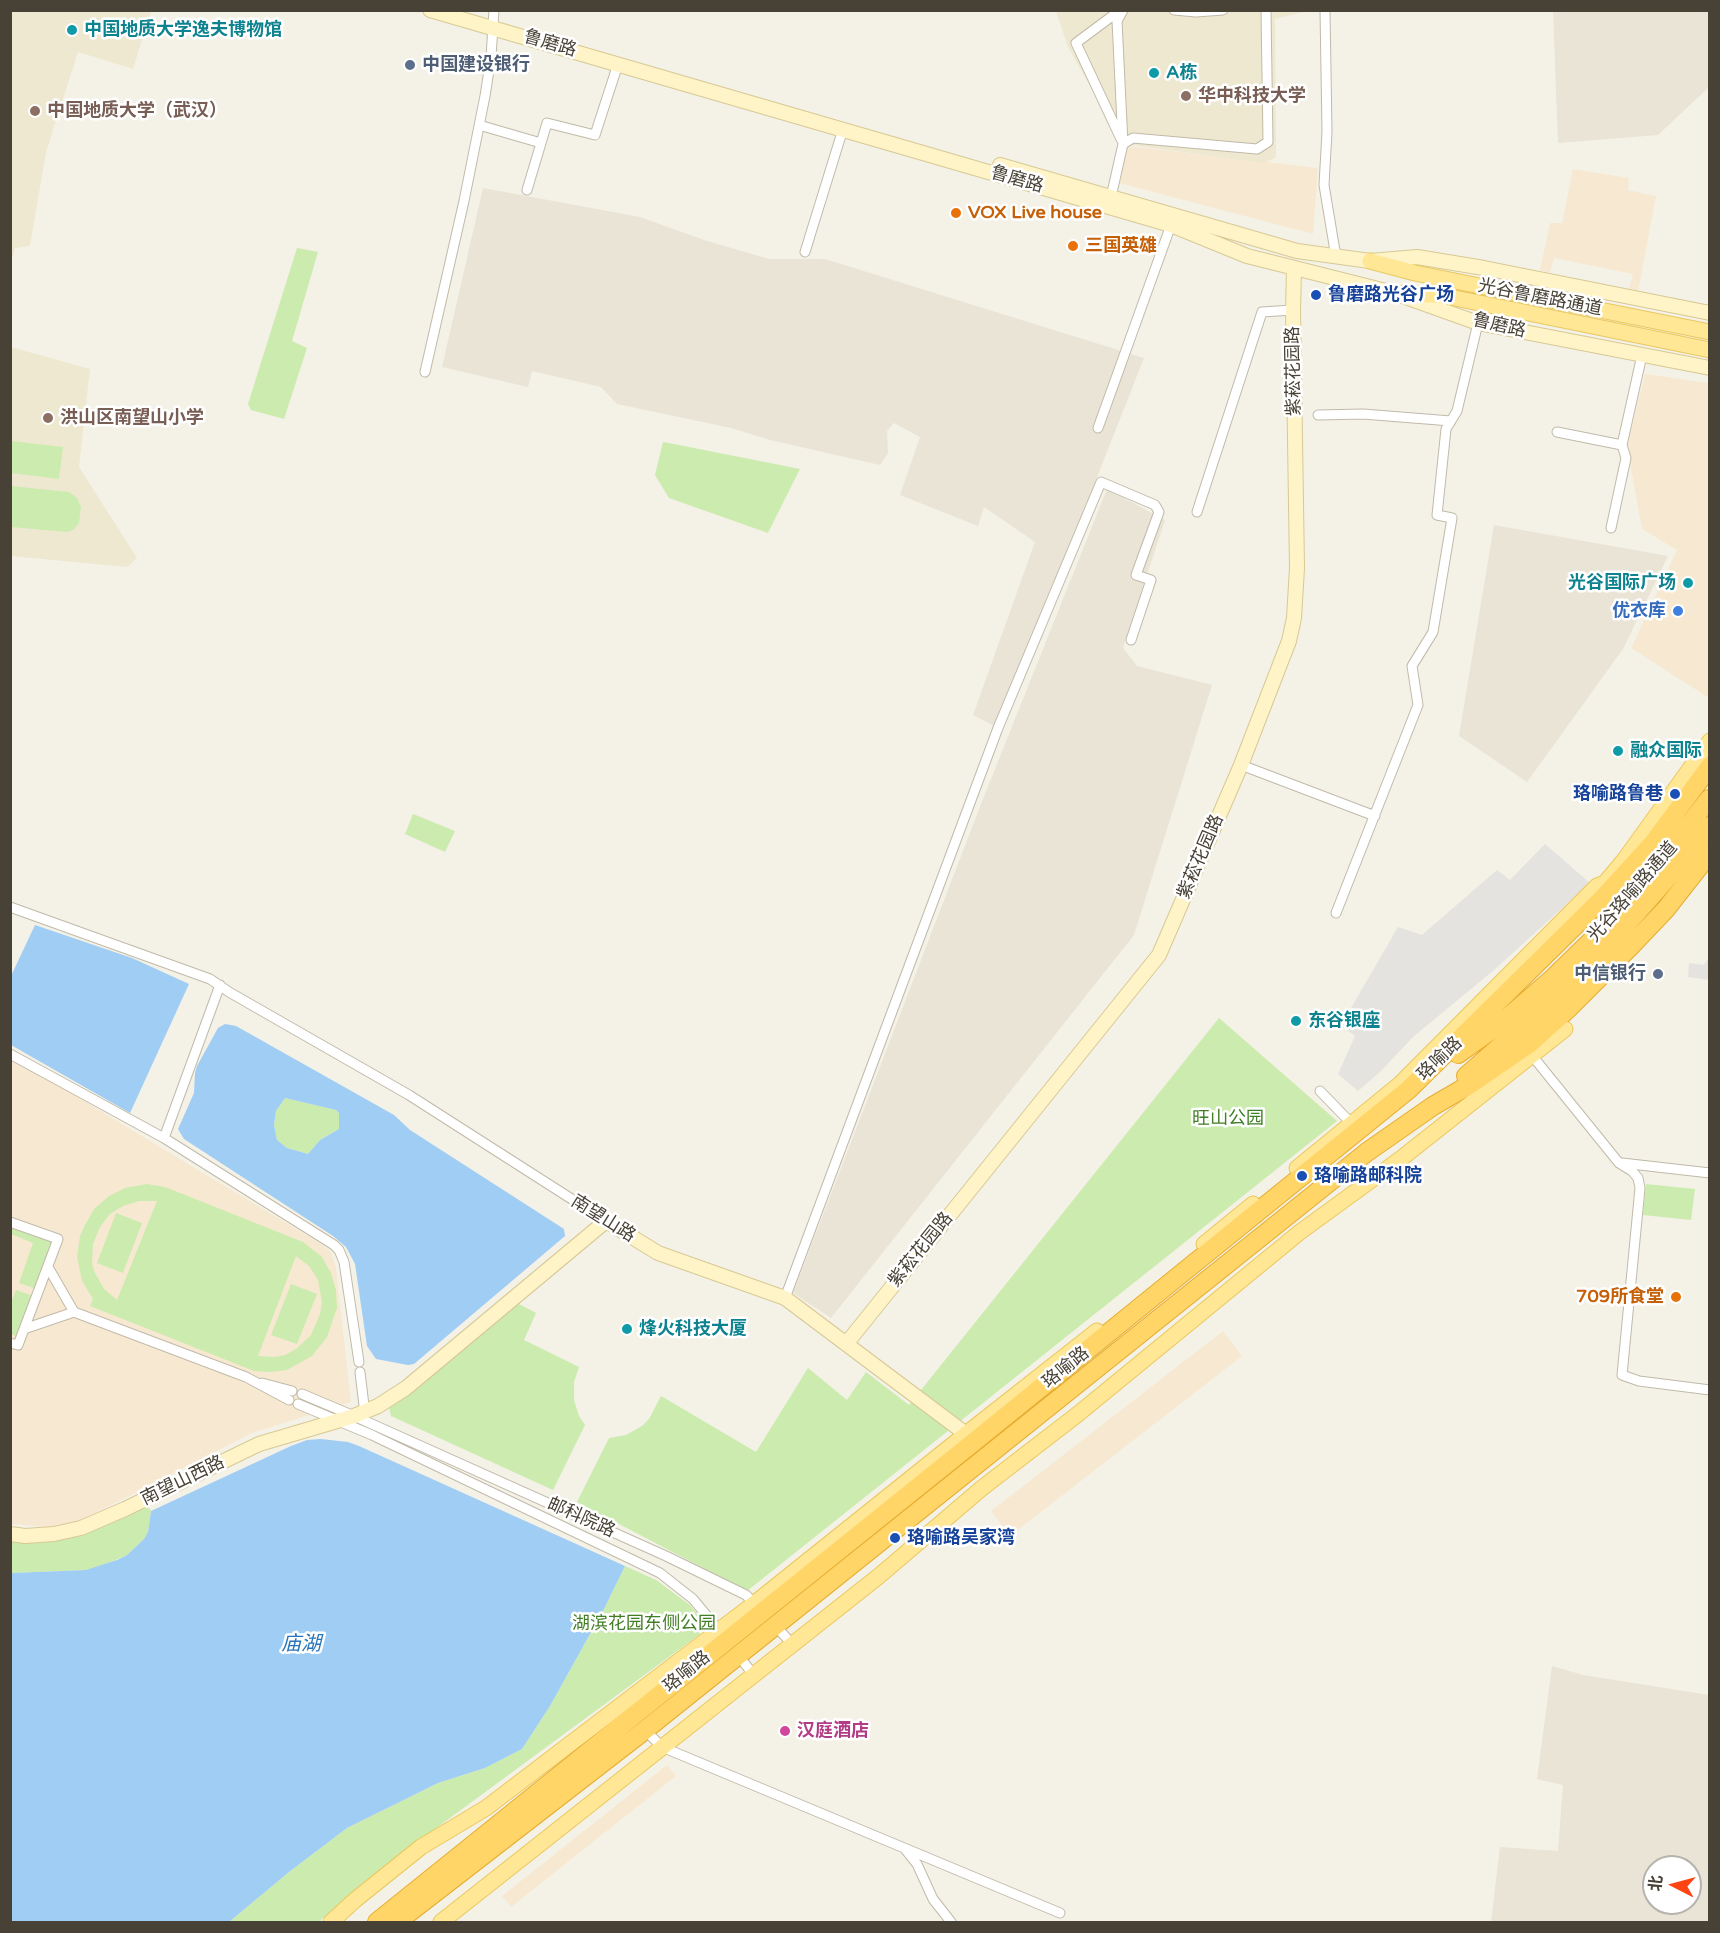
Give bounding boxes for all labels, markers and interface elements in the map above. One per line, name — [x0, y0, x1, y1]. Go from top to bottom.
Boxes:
place label: 中国地质大学逸夫博物馆 — [84, 19, 282, 41]
marker: 中国地质大学逸夫博物馆 — [65, 23, 79, 37]
street label: 鲁磨路 — [521, 26, 579, 62]
place label: 中国建设银行 — [422, 54, 530, 76]
marker: 中国建设银行 — [403, 58, 417, 72]
place label: A栋 — [1166, 62, 1197, 84]
marker: A栋 — [1147, 66, 1161, 80]
place label: 华中科技大学 — [1198, 85, 1306, 107]
marker: 华中科技大学 — [1179, 89, 1193, 103]
place label: 中国地质大学（武汉） — [47, 100, 227, 122]
marker: 中国地质大学（武汉） — [28, 104, 42, 118]
street label: 鲁磨路 — [988, 162, 1046, 198]
place label: VOX Live house — [968, 202, 1102, 224]
marker: VOX Live house — [949, 206, 963, 220]
place label: 三国英雄 — [1085, 235, 1157, 257]
marker: 三国英雄 — [1066, 239, 1080, 253]
street label: 光谷鲁磨路通道 — [1476, 275, 1604, 321]
place label: 鲁磨路光谷广场 — [1328, 284, 1454, 306]
marker: 鲁磨路光谷广场 — [1309, 288, 1323, 302]
street label: 鲁磨路 — [1470, 309, 1528, 343]
street label: 紫菘花园路 — [1282, 326, 1306, 416]
place label: 洪山区南望山小学 — [60, 407, 204, 429]
marker: 洪山区南望山小学 — [41, 411, 55, 425]
place label: 光谷国际广场 — [1568, 572, 1676, 594]
marker: 光谷国际广场 — [1681, 576, 1695, 590]
place label: 优衣库 — [1612, 600, 1666, 622]
marker: 优衣库 — [1671, 604, 1685, 618]
place label: 融众国际 — [1630, 740, 1702, 762]
marker: 融众国际 — [1611, 744, 1625, 758]
place label: 珞喻路鲁巷 — [1573, 783, 1663, 805]
marker: 珞喻路鲁巷 — [1668, 787, 1682, 801]
street label: 紫菘花园路 — [1173, 811, 1229, 903]
street label: 光谷珞喻路通道 — [1584, 837, 1682, 947]
place label: 中信银行 — [1574, 963, 1646, 985]
marker: 中信银行 — [1651, 967, 1665, 981]
place label: 东谷银座 — [1308, 1010, 1380, 1032]
marker: 东谷银座 — [1289, 1014, 1303, 1028]
street label: 珞喻路 — [1413, 1032, 1467, 1086]
park label: 旺山公园 — [1192, 1108, 1264, 1130]
place label: 珞喻路邮科院 — [1314, 1165, 1422, 1187]
marker: 珞喻路邮科院 — [1295, 1169, 1309, 1183]
street label: 南望山路 — [567, 1191, 639, 1247]
street label: 紫菘花园路 — [884, 1208, 958, 1292]
place label: 709所食堂 — [1576, 1286, 1664, 1308]
marker: 709所食堂 — [1669, 1290, 1683, 1304]
place label: 烽火科技大厦 — [639, 1318, 747, 1340]
marker: 烽火科技大厦 — [620, 1322, 634, 1336]
street label: 珞喻路 — [1038, 1343, 1094, 1393]
street label: 南望山西路 — [138, 1452, 228, 1510]
street label: 邮科院路 — [544, 1493, 618, 1543]
place label: 珞喻路吴家湾 — [907, 1527, 1015, 1549]
marker: 珞喻路吴家湾 — [888, 1531, 902, 1545]
park label: 湖滨花园东侧公园 — [572, 1613, 716, 1635]
water label: 庙湖 — [281, 1633, 321, 1657]
street label: 珞喻路 — [659, 1647, 715, 1697]
place label: 汉庭酒店 — [797, 1720, 869, 1742]
marker: 汉庭酒店 — [778, 1724, 792, 1738]
north arrow — [1642, 1855, 1702, 1915]
text: 北 — [1645, 1874, 1667, 1892]

